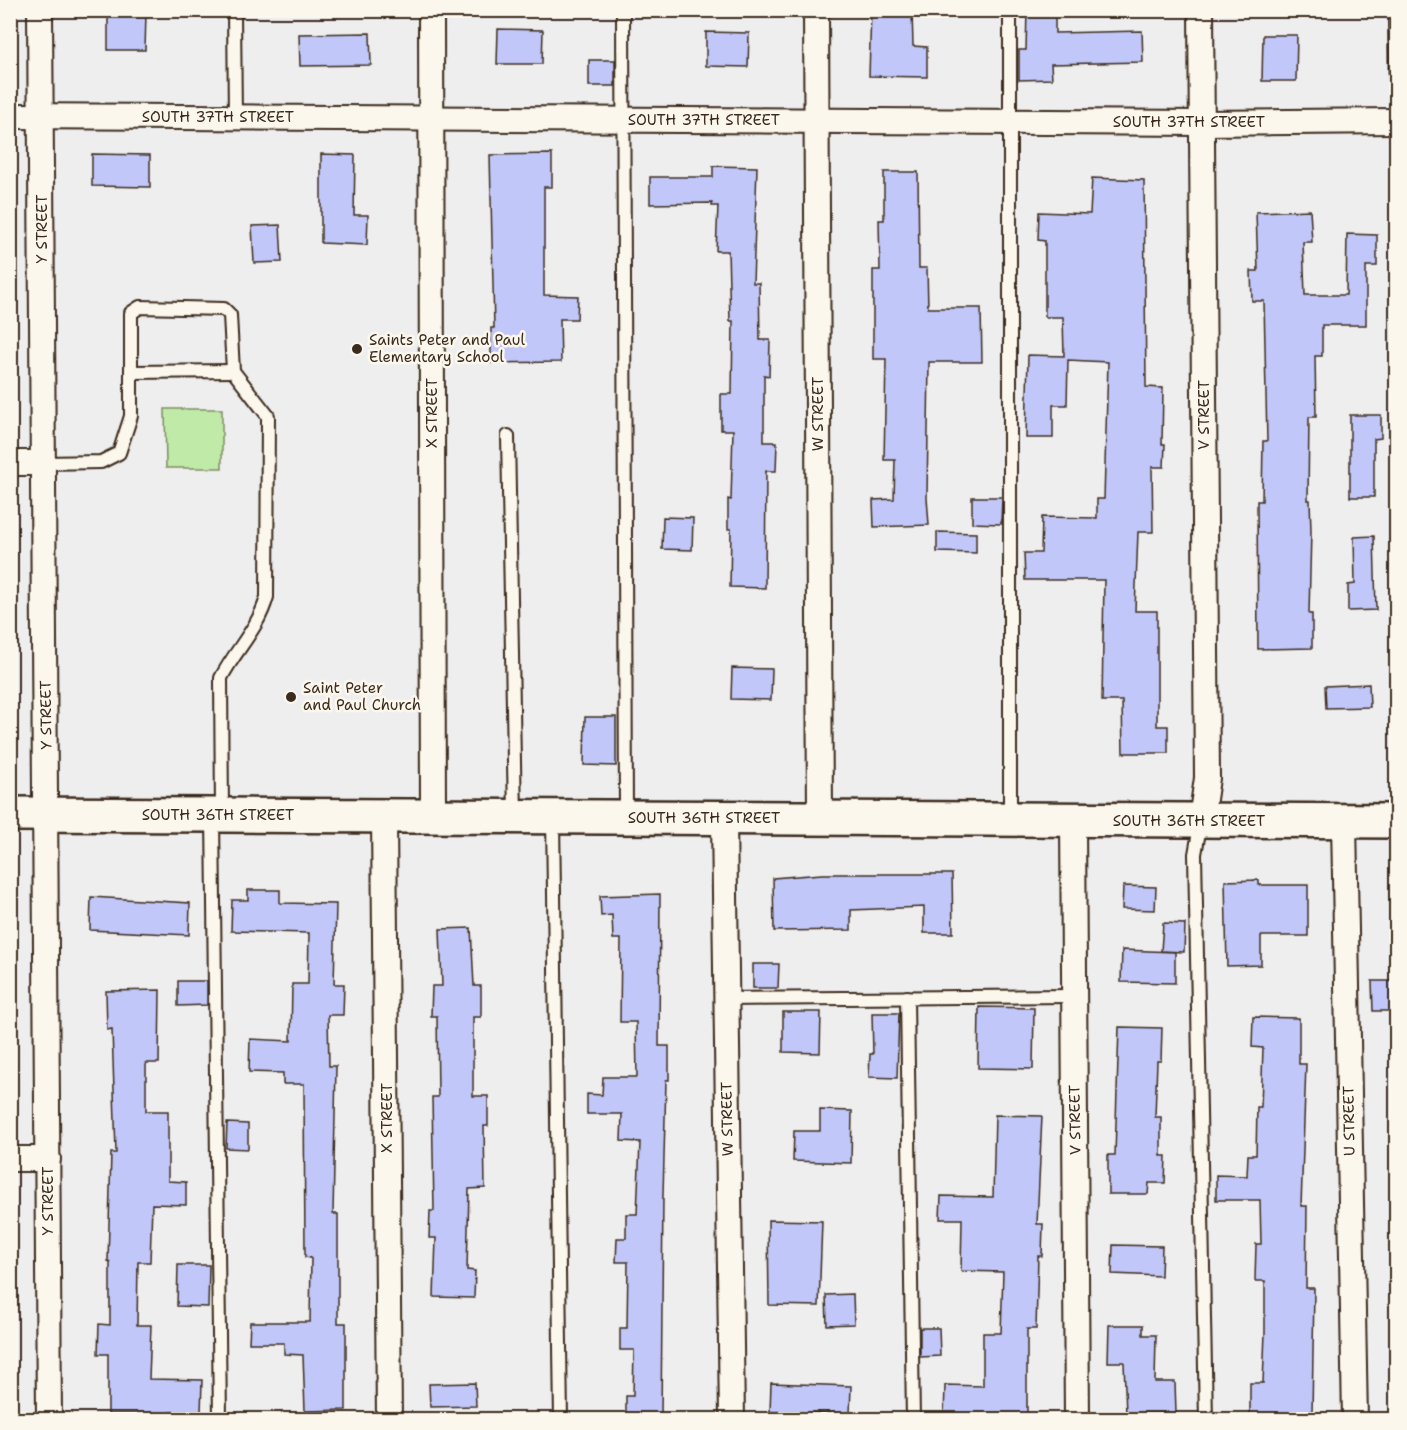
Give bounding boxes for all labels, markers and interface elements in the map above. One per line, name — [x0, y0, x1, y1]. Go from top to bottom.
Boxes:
street label: SOUTH 37TH STREET — [142, 107, 294, 127]
street label: SOUTH 37TH STREET — [628, 110, 780, 130]
street label: SOUTH 37TH STREET — [1113, 112, 1265, 132]
street label: Y STREET — [32, 194, 52, 264]
place label: Saints Peter and Paul Elementary School — [369, 330, 526, 367]
marker: Saints Peter and Paul Elementary School — [350, 342, 364, 356]
street label: W STREET — [808, 377, 828, 451]
street label: X STREET — [422, 378, 442, 448]
street label: V STREET — [1194, 380, 1214, 450]
place label: Saint Peter and Paul Church — [303, 678, 421, 715]
street label: Y STREET — [35, 680, 57, 750]
marker: Saint Peter and Paul Church — [284, 690, 298, 704]
street label: SOUTH 36TH STREET — [142, 805, 294, 825]
street label: SOUTH 36TH STREET — [628, 808, 780, 828]
street label: SOUTH 36TH STREET — [1113, 811, 1265, 831]
street label: W STREET — [716, 1082, 738, 1156]
street label: X STREET — [377, 1083, 397, 1153]
street label: V STREET — [1064, 1085, 1086, 1155]
street label: U STREET — [1338, 1086, 1360, 1156]
street label: Y STREET — [38, 1166, 58, 1236]

